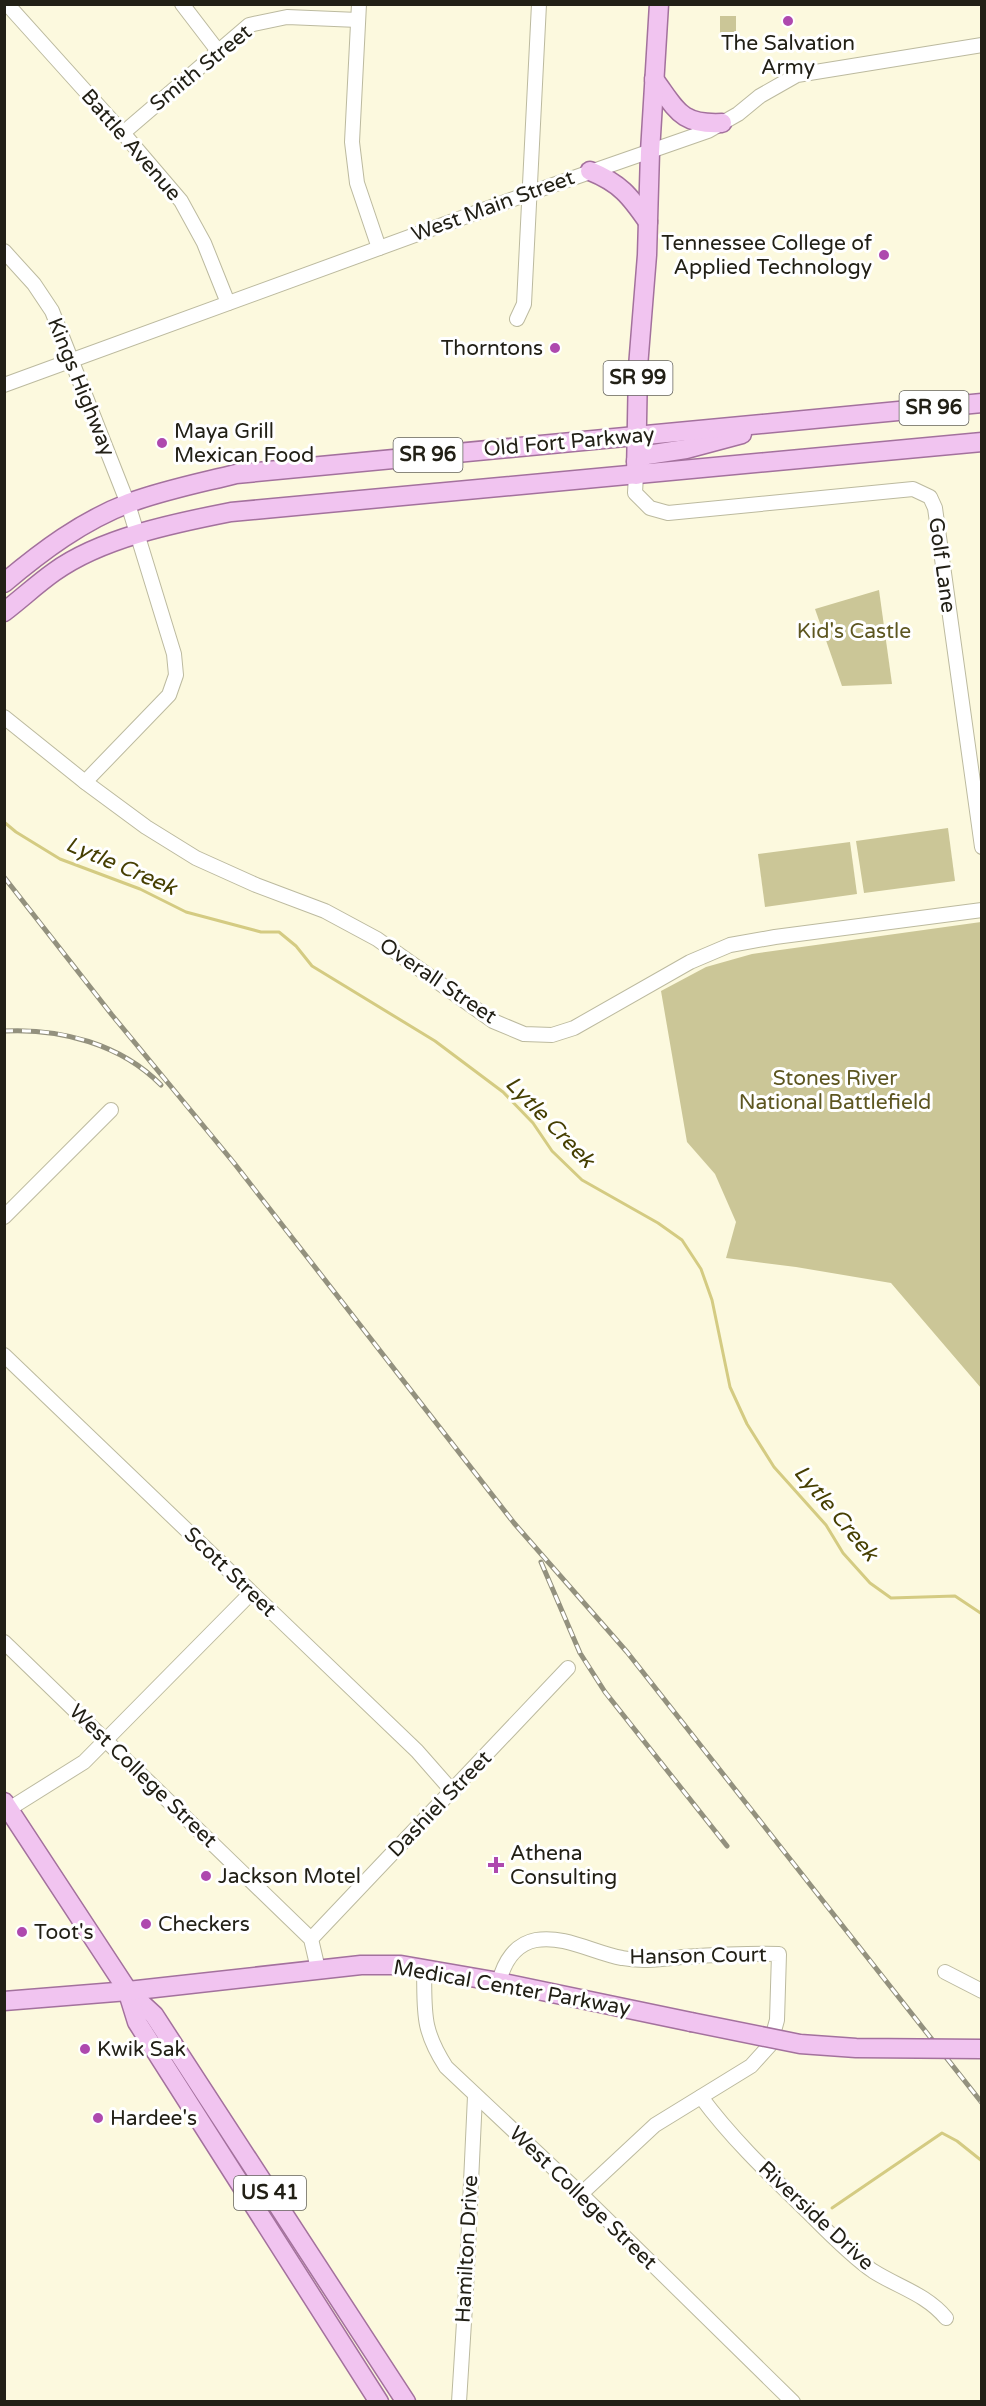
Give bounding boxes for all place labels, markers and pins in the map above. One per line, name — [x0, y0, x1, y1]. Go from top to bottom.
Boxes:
marker: The Salvation Army — [781, 14, 795, 28]
place label: The Salvation Army — [721, 31, 855, 80]
place label: Tennessee College of Applied Technology — [661, 231, 872, 280]
marker: Tennessee College of Applied Technology — [877, 248, 891, 262]
place label: Thorntons — [441, 336, 543, 361]
marker: Thorntons — [548, 341, 562, 355]
place label: Maya Grill Mexican Food — [174, 419, 314, 468]
marker: Maya Grill Mexican Food — [155, 436, 169, 450]
place label: Athena Consulting — [510, 1841, 617, 1890]
marker: Athena Consulting — [487, 1856, 505, 1874]
place label: Jackson Motel — [218, 1864, 361, 1889]
marker: Jackson Motel — [199, 1869, 213, 1883]
place label: Checkers — [158, 1912, 250, 1937]
marker: Checkers — [139, 1917, 153, 1931]
place label: Toot's — [34, 1920, 94, 1945]
marker: Toot's — [15, 1925, 29, 1939]
place label: Kwik Sak — [97, 2037, 186, 2062]
marker: Kwik Sak — [78, 2042, 92, 2056]
place label: Hardee's — [110, 2106, 197, 2131]
marker: Hardee's — [91, 2111, 105, 2125]

